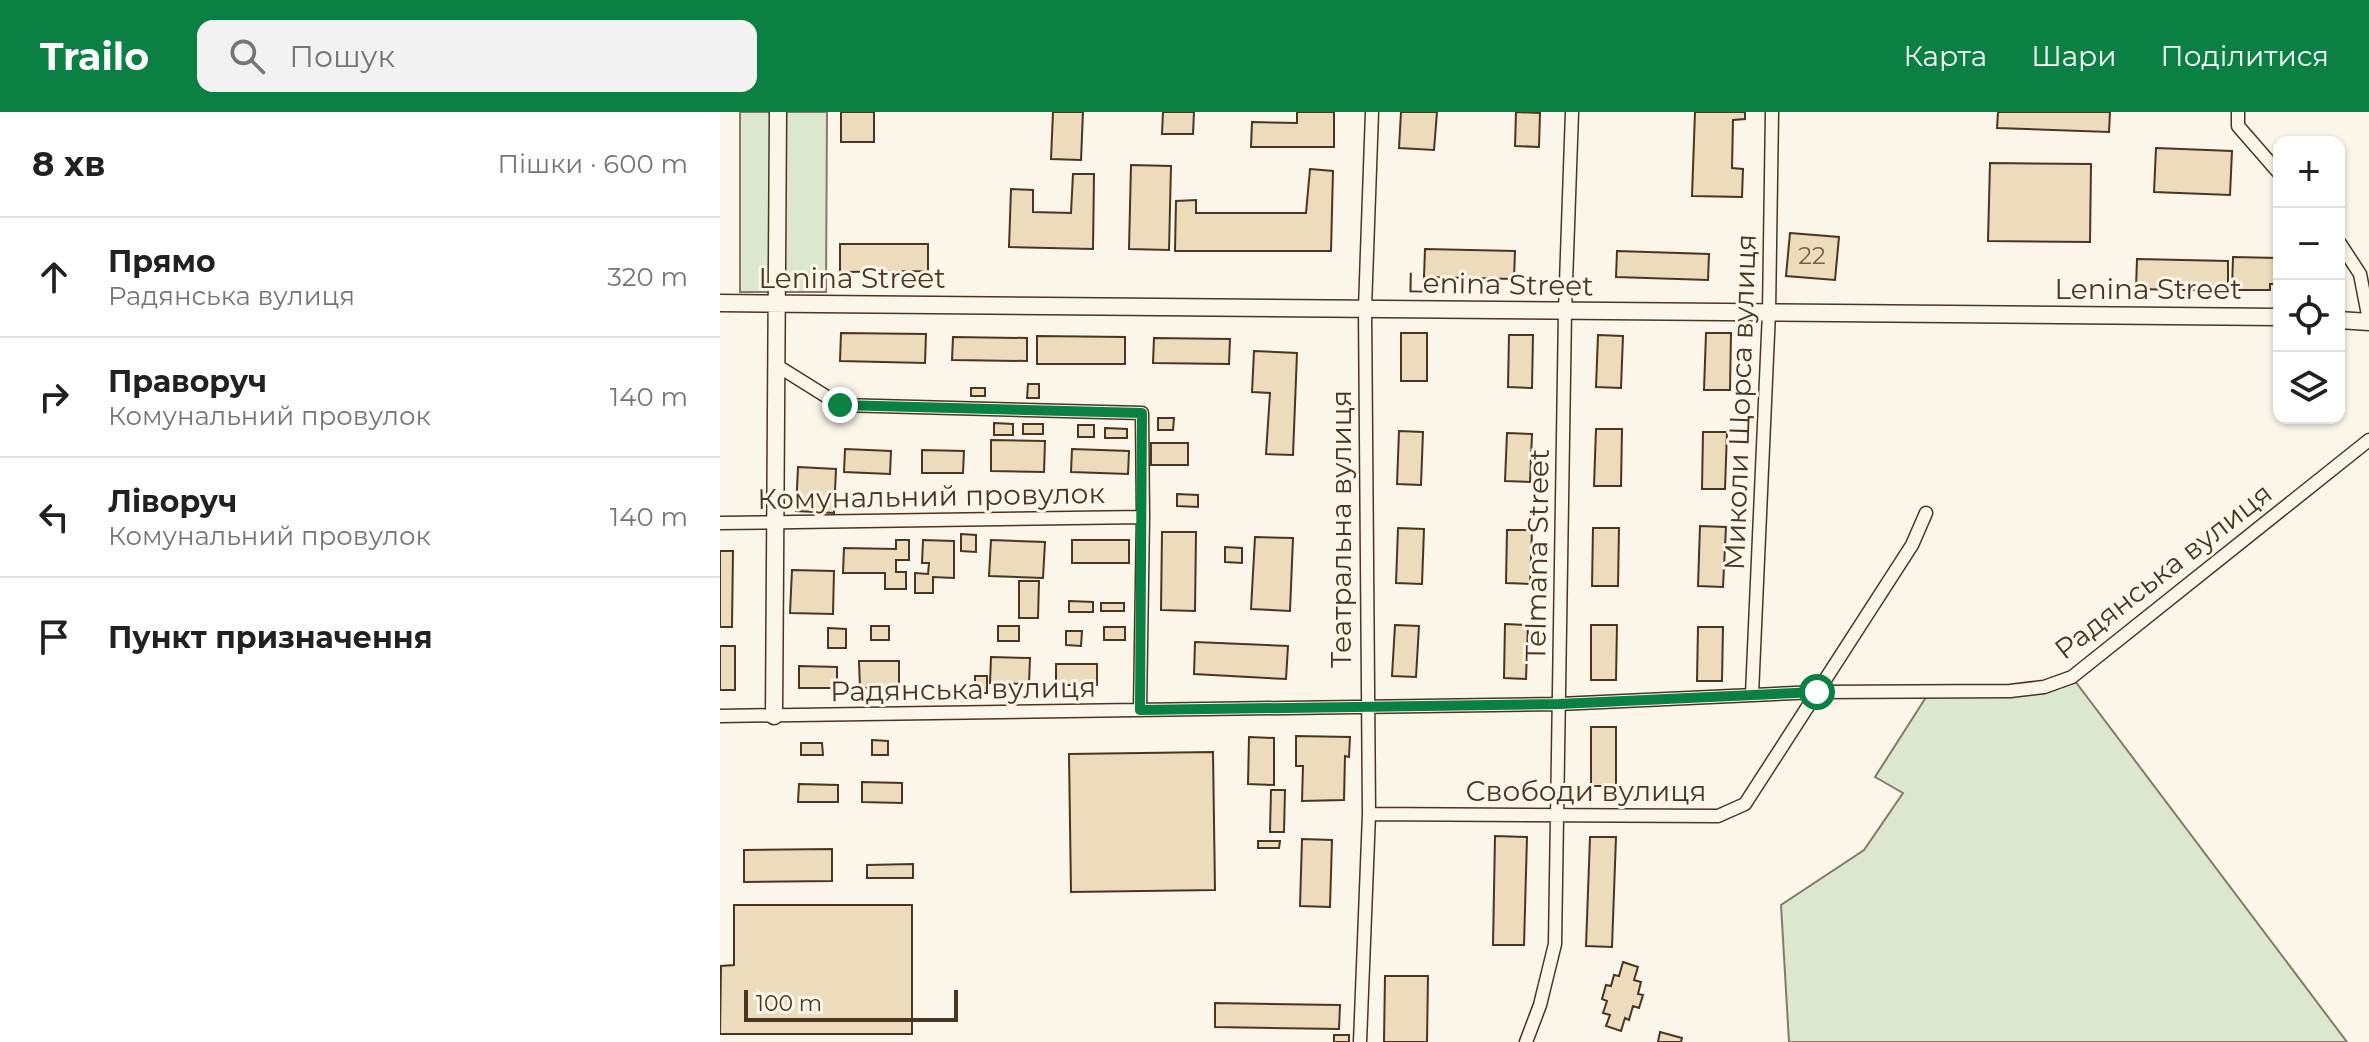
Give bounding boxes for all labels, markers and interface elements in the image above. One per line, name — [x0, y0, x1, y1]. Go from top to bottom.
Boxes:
search box — [197, 20, 757, 92]
text: Trailo — [40, 33, 149, 80]
icon: search — [225, 34, 269, 78]
text: Пошук — [289, 38, 395, 75]
text: Карта — [1903, 39, 1987, 73]
text: Шари — [2031, 39, 2117, 73]
text: Поділитися — [2161, 39, 2329, 73]
map controls — [2273, 136, 2345, 424]
button: + — [2273, 136, 2345, 208]
text: 8 хв — [32, 143, 105, 185]
text: Пішки · 600 m — [497, 148, 688, 180]
button: − — [2273, 208, 2345, 280]
street label: Миколи Щорса вулиця — [1717, 233, 1763, 571]
house number: 22 — [1798, 241, 1826, 270]
text: Прямо — [108, 243, 216, 280]
icon: ahead — [32, 255, 76, 299]
text: 320 m — [607, 261, 688, 293]
street label: Lenina Street — [758, 261, 946, 295]
street label: Lenina Street — [1406, 265, 1594, 303]
street label: Lenina Street — [2054, 272, 2242, 306]
text: Радянська вулиця — [108, 280, 355, 312]
button: locate — [2273, 280, 2345, 352]
button: layers — [2273, 352, 2345, 424]
text: Праворуч — [108, 363, 267, 400]
icon: right — [32, 375, 76, 419]
text: 140 m — [610, 381, 688, 413]
route end — [822, 387, 858, 423]
street label: Театральна вулиця — [1324, 390, 1358, 668]
text: Комунальний провулок — [108, 400, 431, 432]
street label: Telmana Street — [1518, 448, 1556, 662]
street label: Комунальний провулок — [757, 476, 1105, 516]
street label: Радянська вулиця — [2048, 476, 2278, 666]
text: Ліворуч — [108, 483, 237, 520]
icon: left — [32, 495, 76, 539]
text: 140 m — [610, 501, 688, 533]
text: Комунальний провулок — [108, 520, 431, 552]
icon: arrive — [32, 615, 76, 659]
text: Пункт призначення — [108, 619, 433, 656]
street label: Радянська вулиця — [830, 670, 1096, 708]
route start — [1799, 674, 1835, 710]
street label: Свободи вулиця — [1466, 774, 1706, 808]
scale bar — [744, 986, 958, 1022]
text: 100 m — [756, 990, 822, 1017]

